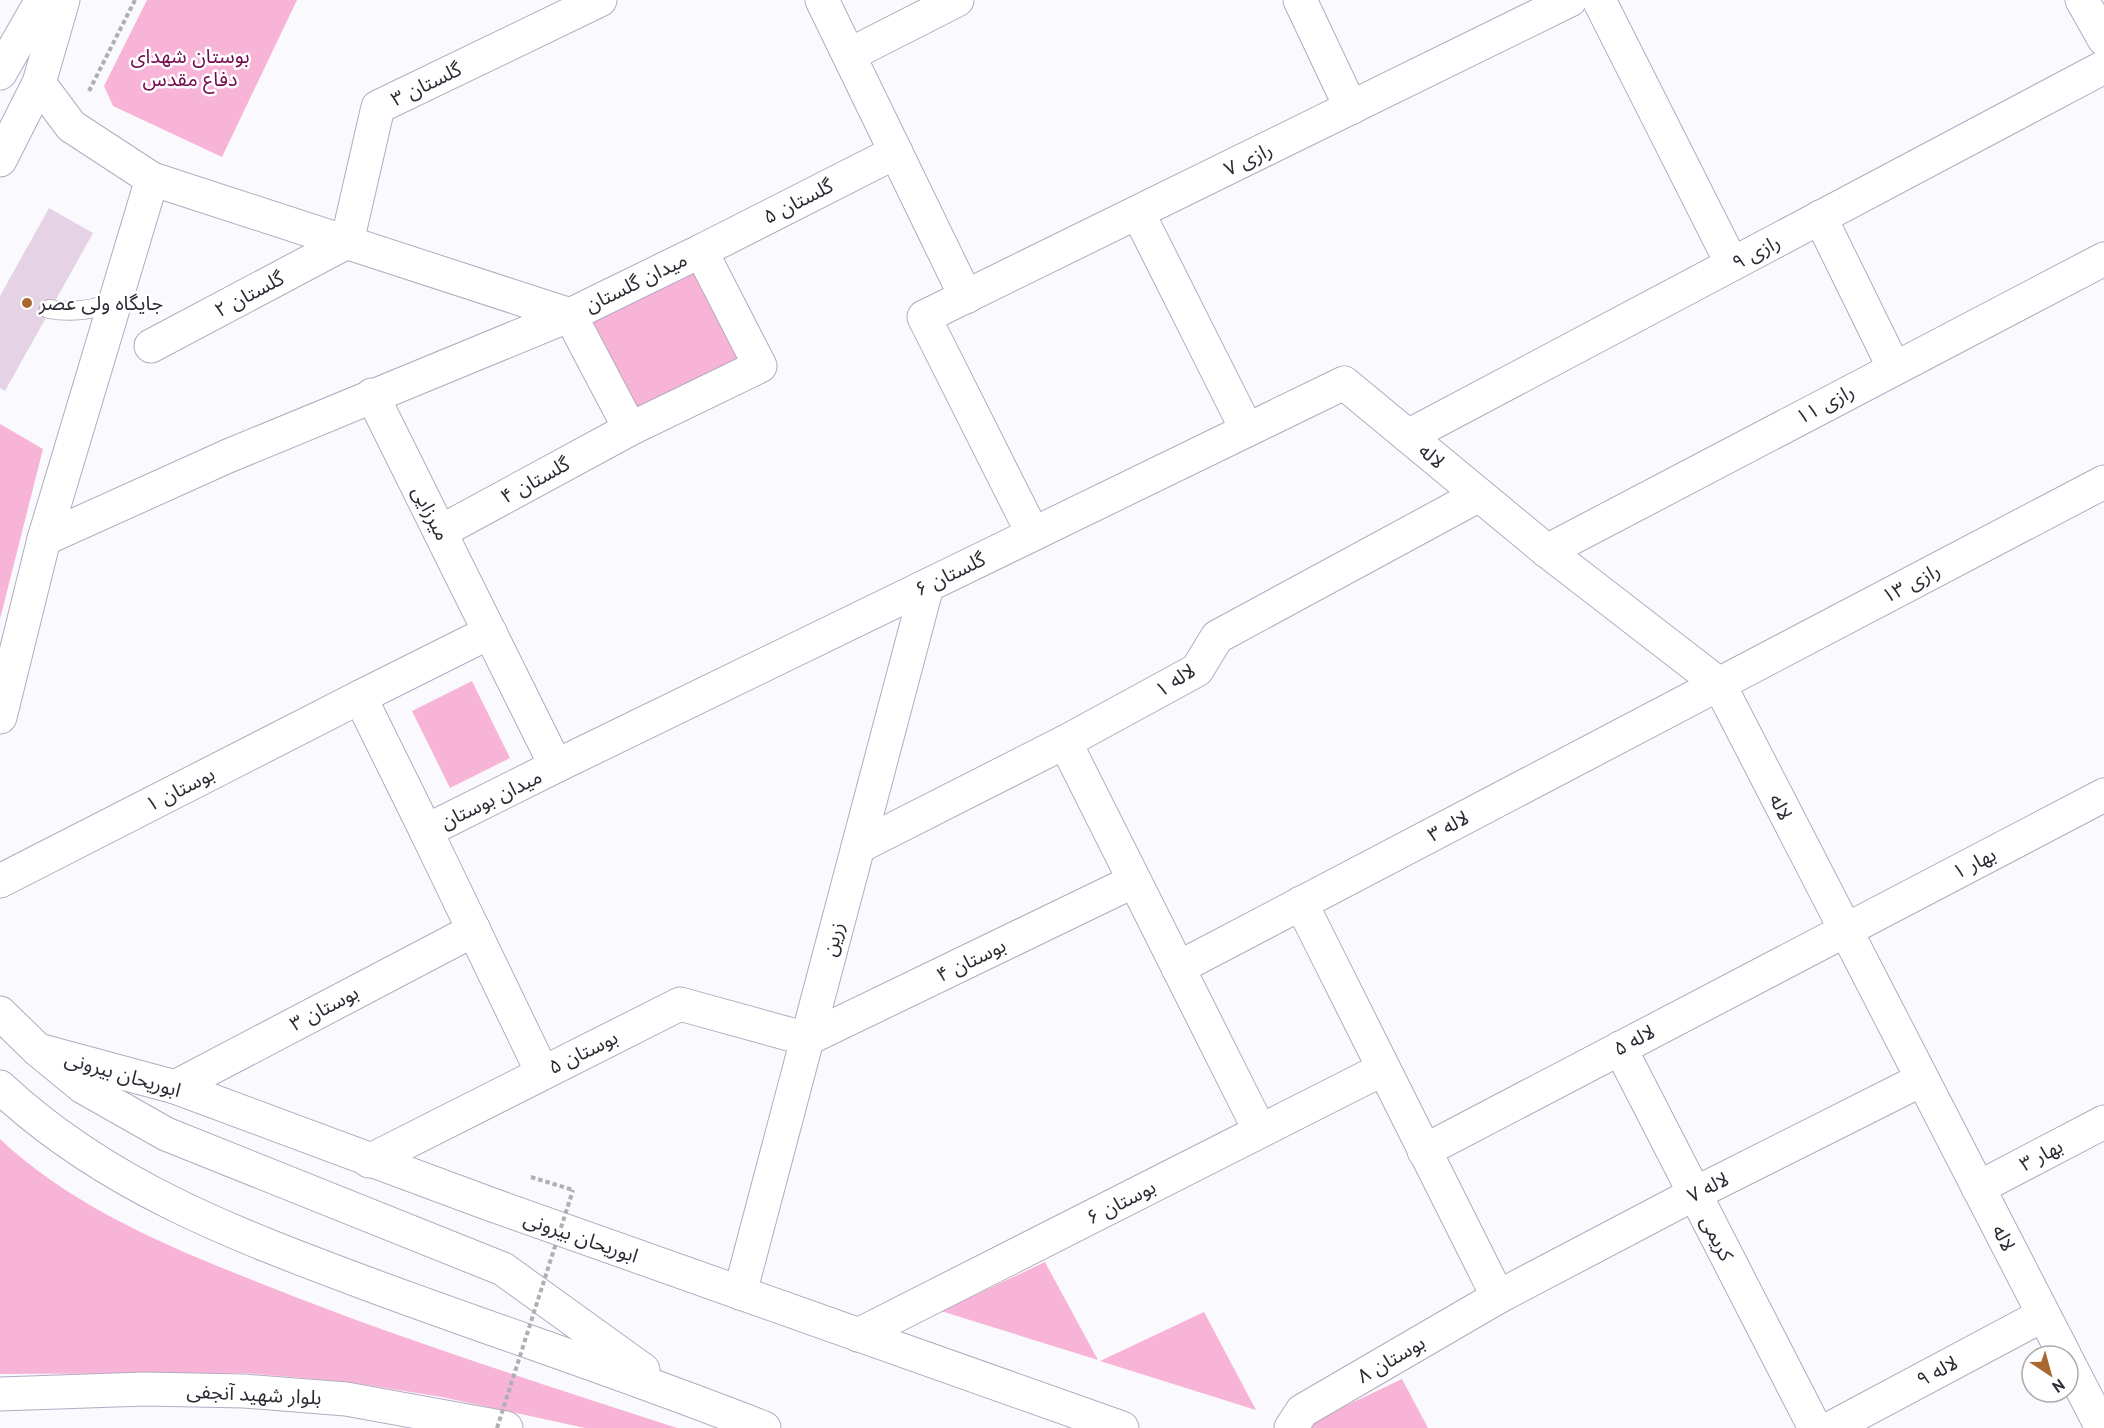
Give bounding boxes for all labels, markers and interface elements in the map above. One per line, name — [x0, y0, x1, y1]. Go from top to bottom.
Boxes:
park label: بوستان شهدای دفاع مقدس — [130, 43, 250, 94]
street label: گلستان ۳ — [387, 56, 466, 112]
street label: رازی ۷ — [1219, 136, 1277, 182]
street label: گلستان ۵ — [759, 172, 838, 230]
street label: رازی ۹ — [1727, 229, 1785, 275]
street label: میدان گلستان — [581, 246, 691, 318]
street label: گلستان ۲ — [210, 265, 289, 323]
place label: جایگاه ولی عصر — [38, 290, 163, 316]
marker: جایگاه ولی عصر — [20, 296, 34, 310]
street label: رازی ۱۱ — [1791, 378, 1859, 430]
street label: لاله — [1413, 438, 1451, 474]
street label: گلستان ۴ — [496, 450, 575, 510]
street label: میرزایی — [406, 481, 456, 545]
street label: گلستان ۶ — [911, 546, 990, 602]
street label: رازی ۱۳ — [1877, 557, 1945, 609]
street label: لاله ۱ — [1150, 657, 1200, 703]
street label: بوستان ۱ — [141, 761, 219, 817]
street label: میدان بوستان — [436, 763, 546, 835]
street label: لاله — [1763, 789, 1799, 825]
street label: لاله ۳ — [1423, 804, 1473, 848]
street label: بهار ۱ — [1948, 841, 2000, 885]
street label: زرین — [816, 919, 850, 959]
street label: بوستان ۴ — [932, 932, 1010, 988]
street label: بوستان ۳ — [285, 979, 363, 1037]
street label: لاله ۵ — [1609, 1018, 1659, 1062]
street label: بوستان ۵ — [544, 1024, 622, 1080]
street label: ابوریحان بیرونی — [62, 1045, 184, 1103]
street label: بهار ۳ — [2015, 1133, 2067, 1177]
street label: لاله ۷ — [1683, 1166, 1733, 1208]
street label: بوستان ۶ — [1082, 1174, 1160, 1230]
street label: ابوریحان بیرونی — [520, 1205, 642, 1269]
street label: کریمی — [1695, 1211, 1740, 1266]
street label: لاله — [1986, 1220, 2022, 1256]
street label: بوستان ۸ — [1352, 1329, 1430, 1389]
north arrow — [2020, 1344, 2080, 1404]
street label: لاله ۹ — [1912, 1349, 1962, 1393]
text: N — [2049, 1375, 2069, 1397]
street label: بلوار شهید آنجفی — [186, 1377, 322, 1411]

